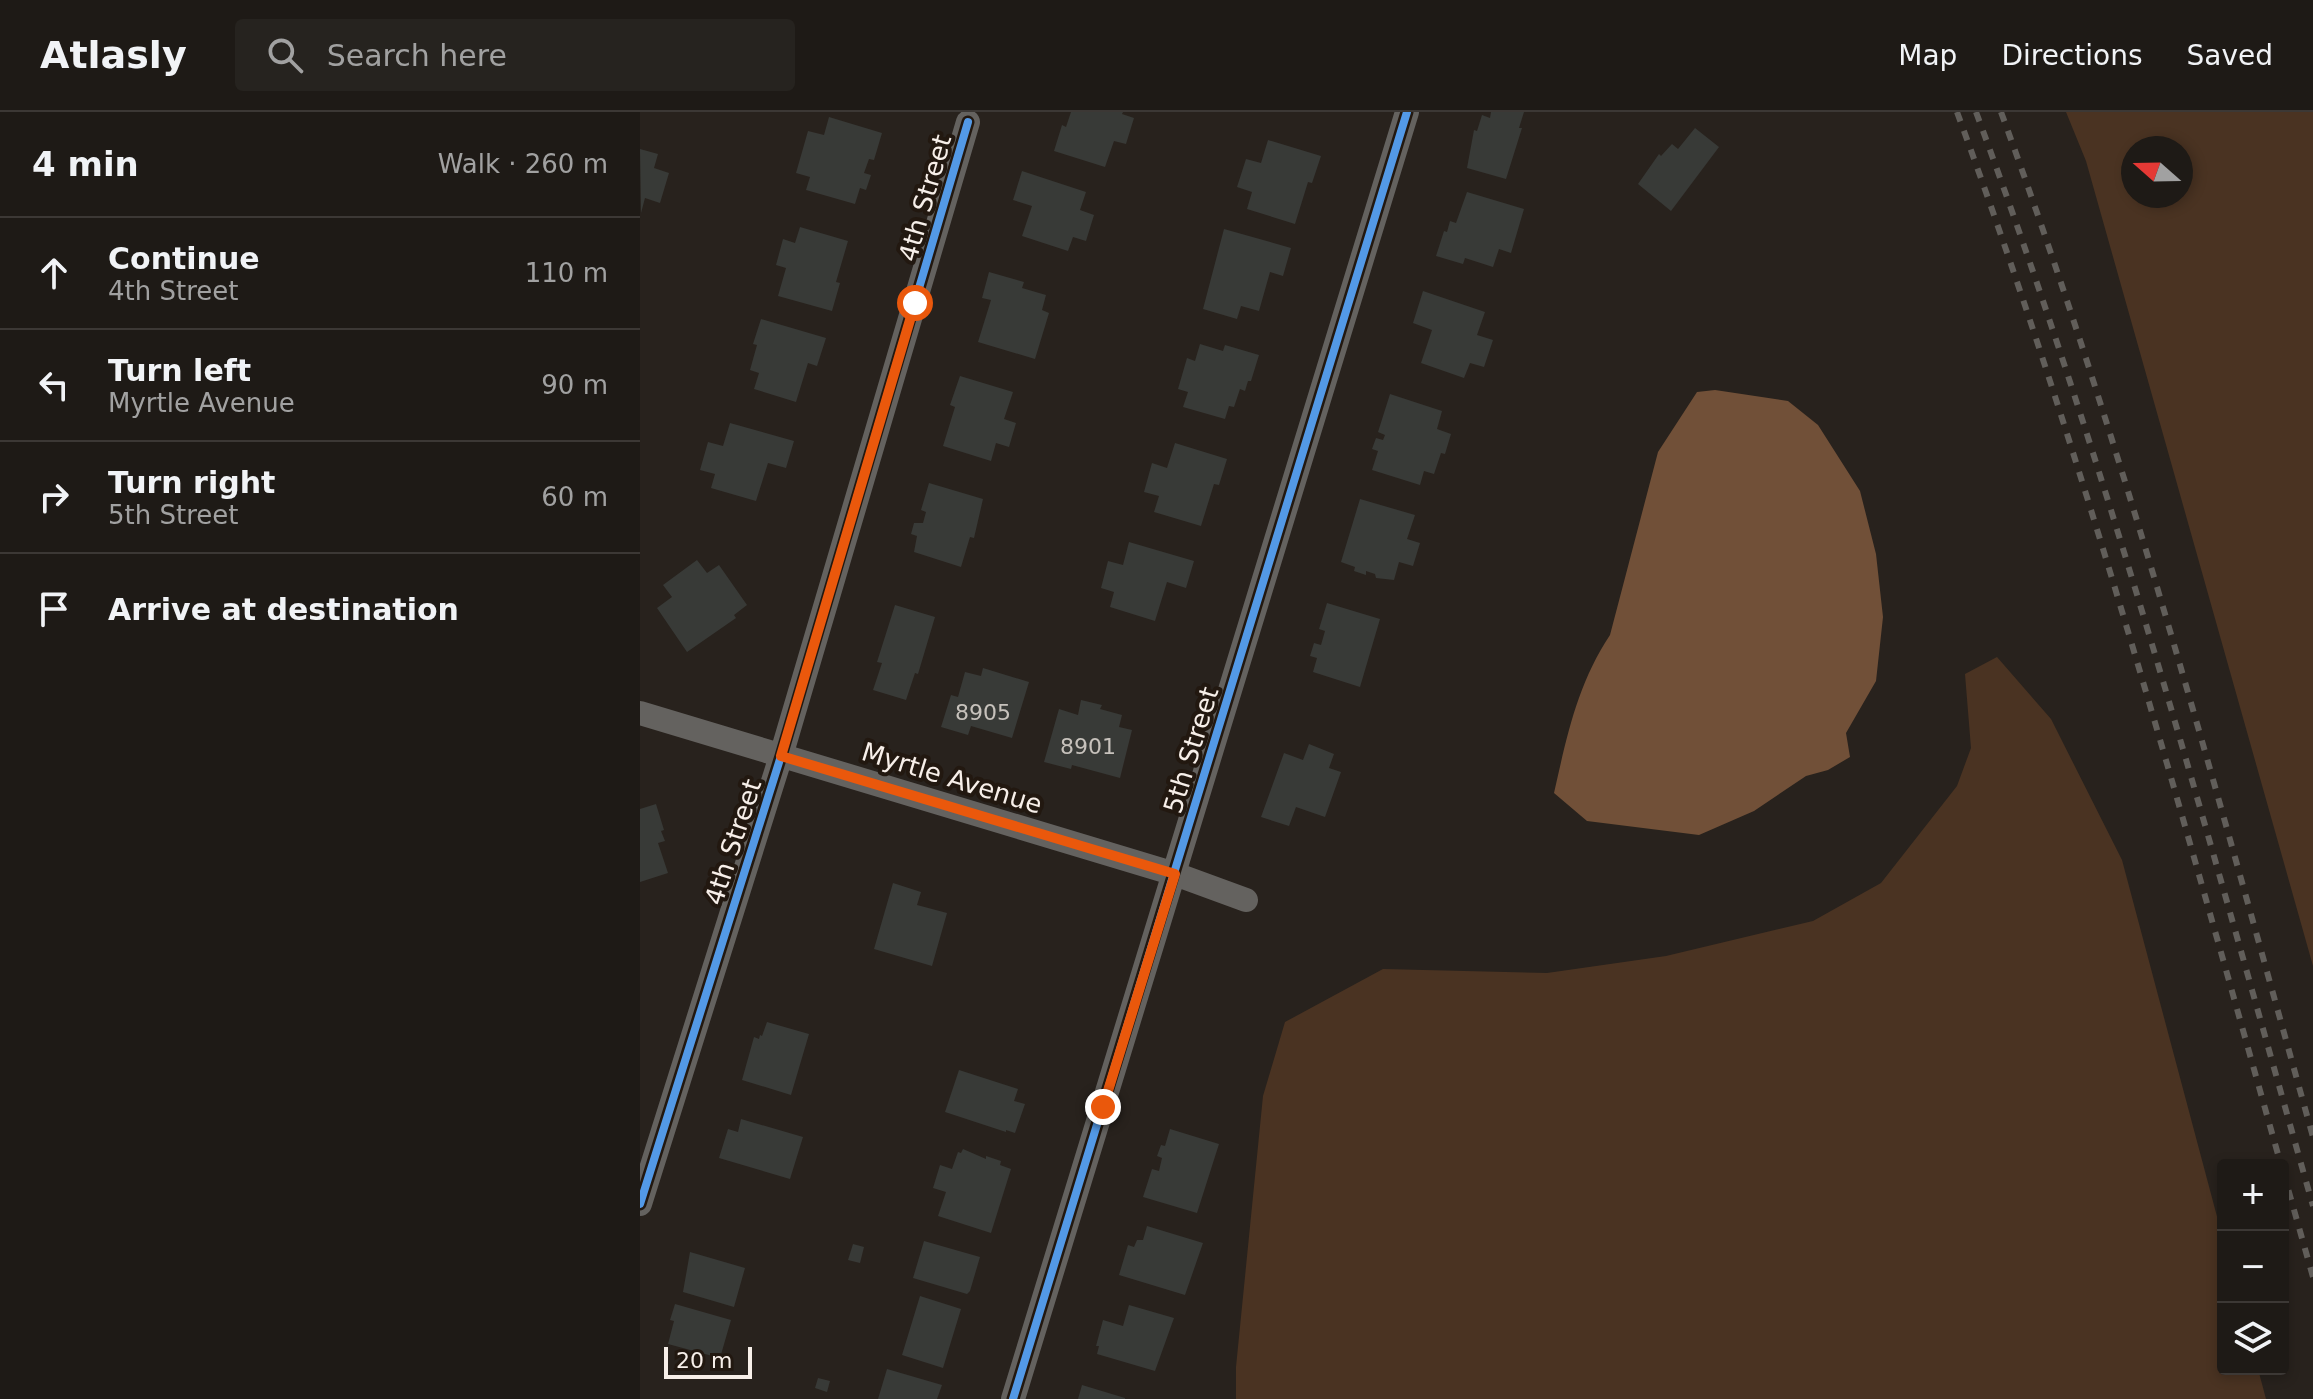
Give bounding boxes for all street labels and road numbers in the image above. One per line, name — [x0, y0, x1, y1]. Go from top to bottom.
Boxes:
street label: 4th Street — [893, 131, 957, 265]
street label: 5th Street — [1158, 683, 1224, 817]
street label: Myrtle Avenue — [858, 736, 1046, 820]
street label: 4th Street — [699, 775, 767, 909]

